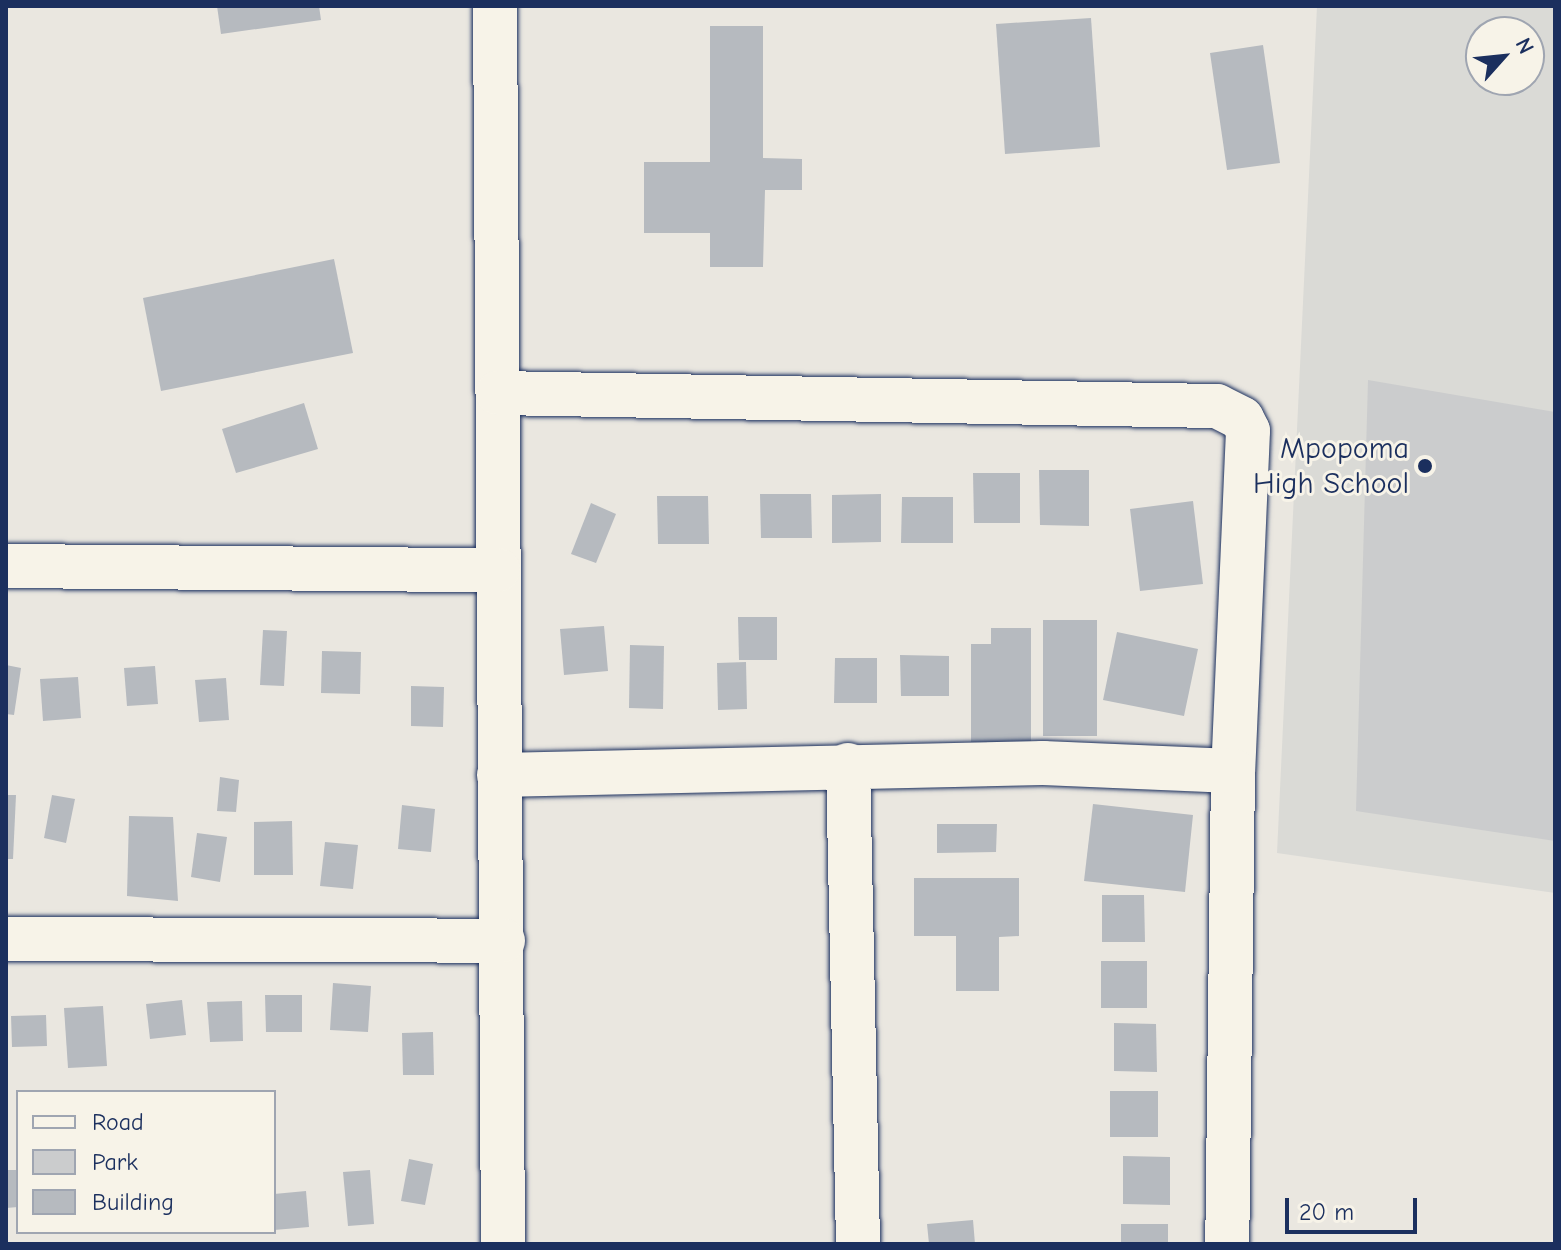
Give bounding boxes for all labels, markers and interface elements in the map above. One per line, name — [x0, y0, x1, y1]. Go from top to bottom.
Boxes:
north arrow — [1465, 16, 1545, 96]
text: N — [1510, 34, 1539, 58]
place label: Mpopoma High School — [1253, 431, 1409, 502]
marker: Mpopoma High School — [1416, 457, 1434, 475]
legend — [16, 1090, 276, 1234]
text: Road — [92, 1108, 144, 1136]
text: Park — [92, 1148, 138, 1176]
scale bar — [1289, 1182, 1421, 1232]
text: Building — [92, 1188, 174, 1216]
text: 20 m — [1299, 1198, 1354, 1226]

